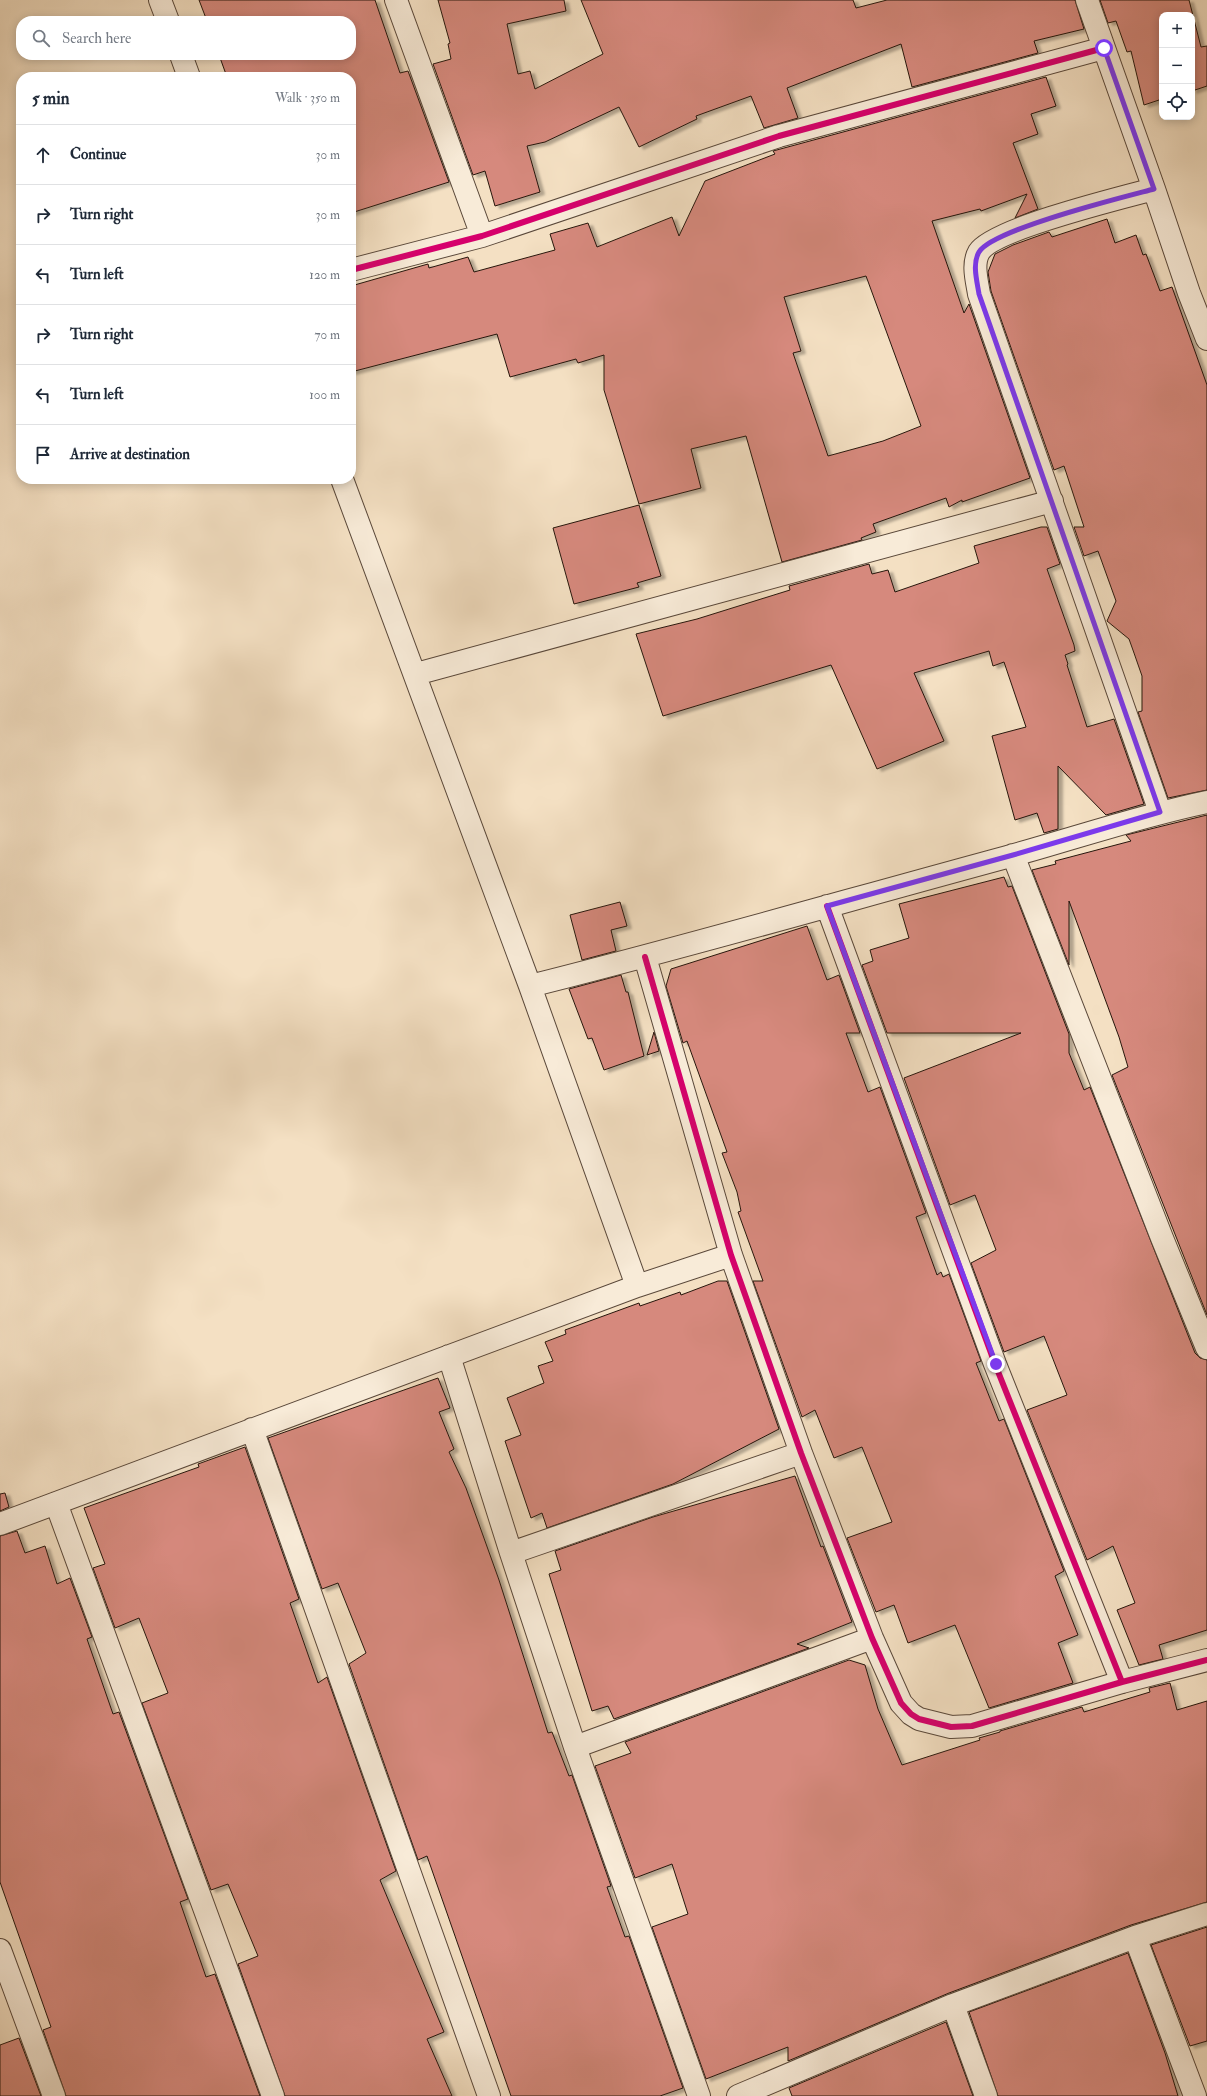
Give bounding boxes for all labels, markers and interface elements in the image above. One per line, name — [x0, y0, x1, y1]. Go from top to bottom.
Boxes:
map controls — [1159, 12, 1195, 120]
button: + — [1159, 12, 1195, 48]
search box — [16, 16, 356, 60]
icon: search — [30, 27, 52, 49]
text: Search here — [62, 29, 131, 48]
route start — [1095, 39, 1113, 57]
button: − — [1159, 48, 1195, 84]
button: locate — [1159, 84, 1195, 120]
text: 5 min — [32, 88, 70, 109]
text: Walk · 350 m — [275, 90, 340, 106]
icon: ahead — [32, 144, 54, 166]
text: Continue — [70, 145, 126, 164]
text: 30 m — [316, 147, 340, 163]
icon: right — [32, 204, 54, 226]
text: Turn right — [70, 205, 133, 224]
text: 30 m — [316, 207, 340, 223]
icon: left — [32, 264, 54, 286]
text: Turn left — [70, 265, 124, 284]
text: 120 m — [309, 267, 340, 283]
icon: right — [32, 324, 54, 346]
text: Turn right — [70, 325, 133, 344]
text: 70 m — [315, 327, 340, 343]
icon: left — [32, 384, 54, 406]
text: Turn left — [70, 385, 124, 404]
text: 100 m — [309, 387, 340, 403]
icon: arrive — [32, 444, 54, 466]
text: Arrive at destination — [70, 445, 190, 464]
route end — [987, 1355, 1005, 1373]

